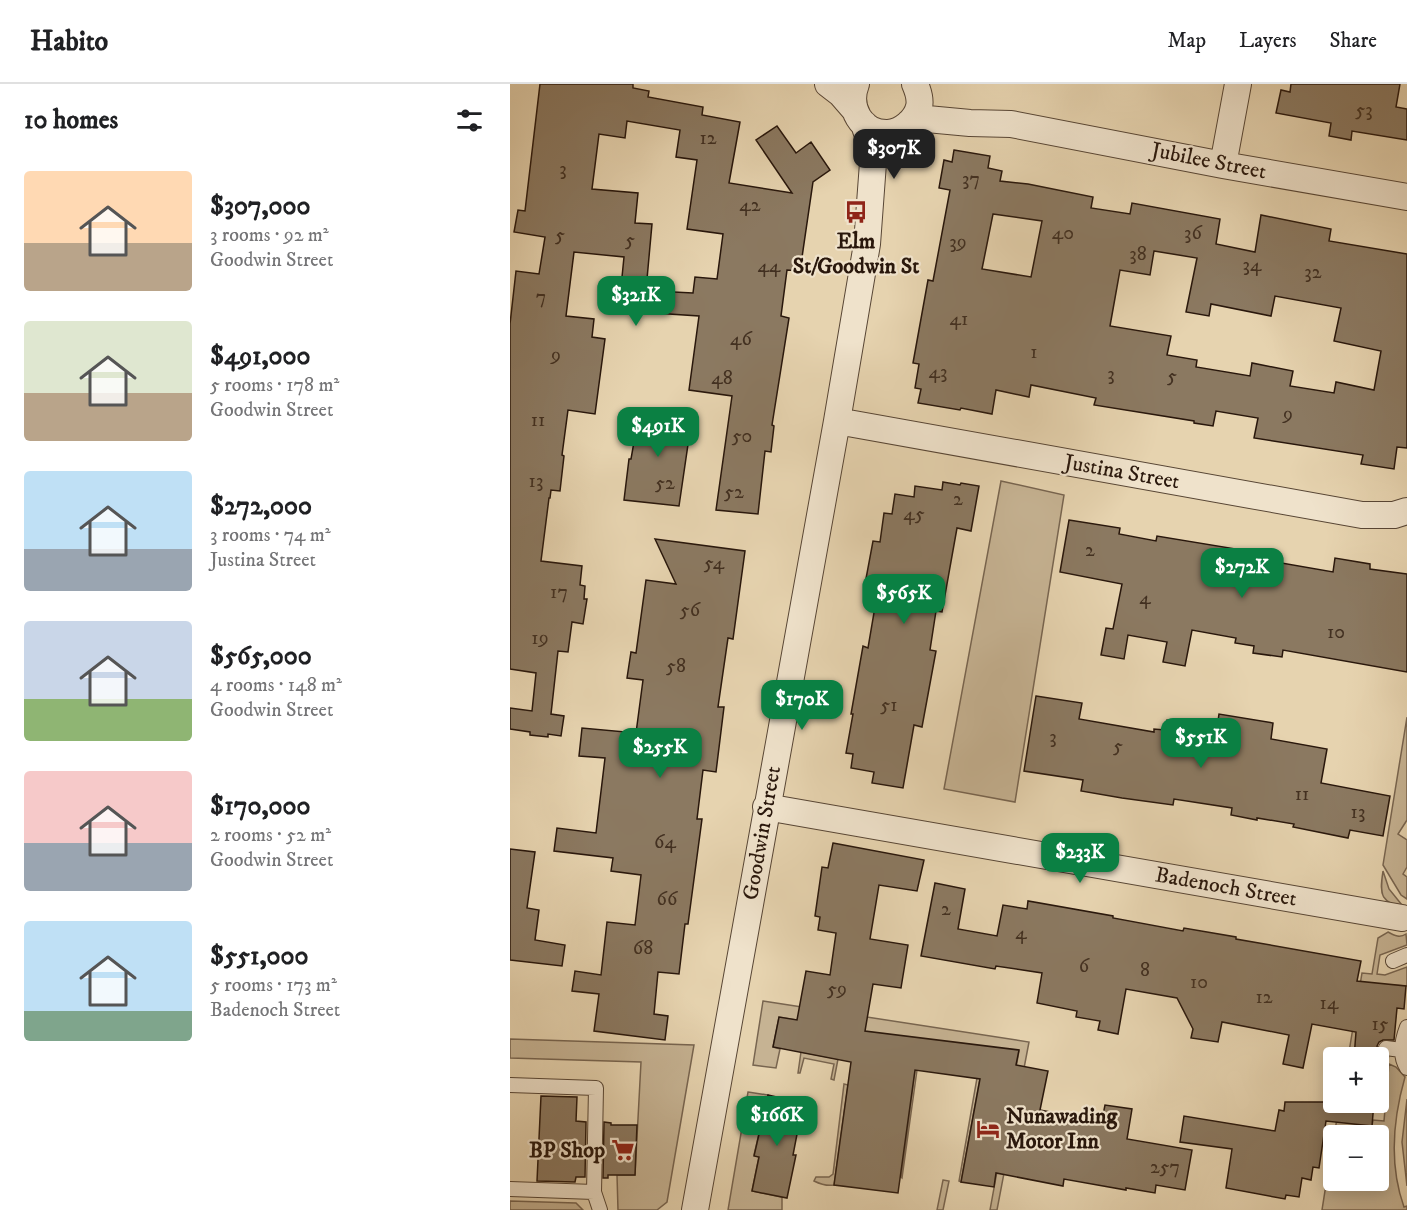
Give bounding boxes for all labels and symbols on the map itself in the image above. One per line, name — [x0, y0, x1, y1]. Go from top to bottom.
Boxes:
house number: 53 — [1355, 98, 1373, 123]
house number: 12 — [699, 126, 717, 151]
pin: $307K — [852, 129, 936, 180]
street label: Jubilee Street — [1147, 136, 1269, 185]
house number: 3 — [559, 157, 567, 182]
house number: 37 — [962, 167, 980, 192]
house number: 42 — [739, 193, 761, 218]
bus stop icon: Elm St/Goodwin St — [843, 199, 869, 225]
house number: 40 — [1052, 221, 1074, 246]
house number: 36 — [1184, 221, 1203, 246]
house number: 5 — [555, 223, 565, 248]
house number: 5 — [625, 228, 635, 253]
place label: Elm St/Goodwin St — [793, 228, 919, 280]
house number: 39 — [949, 230, 967, 255]
house number: 38 — [1129, 242, 1147, 267]
house number: 34 — [1243, 253, 1262, 278]
house number: 44 — [757, 254, 781, 279]
house number: 32 — [1304, 260, 1322, 285]
pin: $321K — [594, 276, 678, 327]
house number: 7 — [536, 285, 546, 310]
house number: 41 — [950, 307, 968, 332]
house number: 46 — [730, 327, 753, 352]
house number: 1 — [1030, 340, 1038, 365]
house number: 9 — [550, 343, 561, 368]
house number: 43 — [929, 360, 947, 385]
house number: 3 — [1107, 362, 1115, 387]
house number: 5 — [1167, 364, 1177, 389]
house number: 48 — [711, 366, 733, 391]
house number: 9 — [1282, 402, 1293, 427]
pin: $491K — [616, 407, 700, 458]
house number: 11 — [531, 408, 545, 433]
house number: 50 — [732, 424, 752, 449]
street label: Justina Street — [1060, 448, 1182, 495]
house number: 13 — [529, 469, 543, 494]
house number: 52 — [655, 471, 675, 496]
house number: 52 — [724, 480, 744, 505]
house number: 2 — [953, 487, 963, 512]
house number: 45 — [903, 502, 925, 527]
house number: 2 — [1085, 538, 1095, 563]
pin: $272K — [1200, 548, 1284, 599]
house number: 54 — [704, 551, 725, 576]
pin: $565K — [862, 574, 946, 625]
house number: 17 — [550, 580, 568, 605]
house number: 4 — [1139, 586, 1151, 611]
house number: 56 — [680, 598, 701, 623]
house number: 10 — [1327, 620, 1345, 645]
house number: 19 — [531, 626, 549, 651]
house number: 58 — [666, 654, 686, 679]
pin: $170K — [760, 680, 844, 731]
house number: 51 — [880, 693, 898, 718]
pin: $551K — [1159, 718, 1243, 769]
house number: 3 — [1049, 725, 1057, 750]
pin: $255K — [618, 728, 702, 779]
house number: 5 — [1113, 734, 1123, 759]
street label: Goodwin Street — [737, 764, 787, 902]
house number: 11 — [1295, 782, 1309, 807]
house number: 13 — [1351, 800, 1365, 825]
house number: 64 — [654, 830, 676, 855]
pin: $233K — [1038, 833, 1122, 884]
street label: Badenoch Street — [1153, 861, 1299, 913]
house number: 66 — [657, 887, 678, 912]
house number: 2 — [941, 897, 951, 922]
house number: 4 — [1015, 921, 1027, 946]
house number: 68 — [633, 936, 653, 961]
house number: 6 — [1079, 954, 1090, 979]
house number: 8 — [1140, 958, 1150, 983]
house number: 10 — [1190, 970, 1208, 995]
house number: 59 — [827, 977, 847, 1002]
house number: 12 — [1255, 985, 1273, 1010]
house number: 14 — [1320, 991, 1339, 1016]
house number: 15 — [1371, 1012, 1389, 1037]
pin: $166K — [735, 1096, 819, 1147]
place label: Nunawading Motor Inn — [1006, 1103, 1119, 1155]
hotel icon: Nunawading Motor Inn — [975, 1116, 1001, 1142]
place label: BP Shop — [529, 1137, 605, 1164]
supermarket icon: BP Shop — [610, 1137, 636, 1163]
house number: 257 — [1150, 1155, 1180, 1180]

